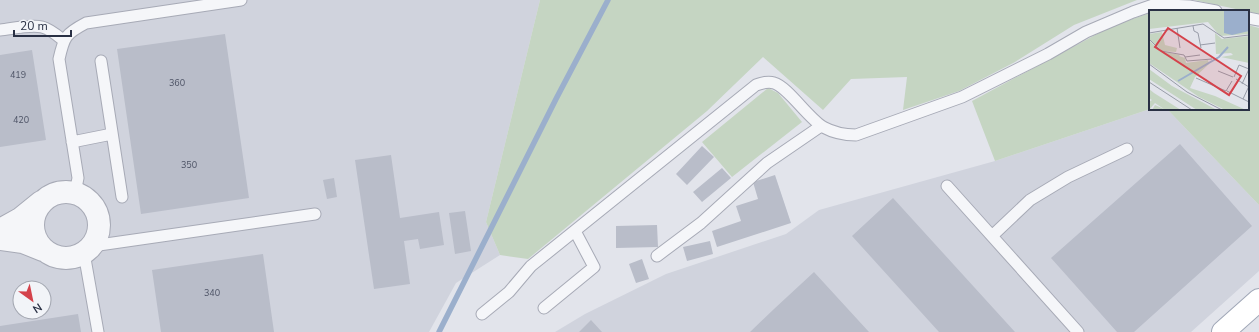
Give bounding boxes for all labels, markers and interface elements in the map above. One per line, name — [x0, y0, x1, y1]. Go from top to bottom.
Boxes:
inset map — [1149, 10, 1249, 110]
scale bar — [14, 12, 71, 38]
text: 20 m — [20, 18, 48, 34]
house number: 419 — [10, 69, 26, 81]
house number: 360 — [169, 77, 185, 89]
house number: 420 — [13, 114, 29, 126]
house number: 350 — [181, 159, 197, 171]
north arrow — [12, 280, 52, 320]
house number: 340 — [204, 287, 220, 299]
text: N — [30, 299, 45, 316]

